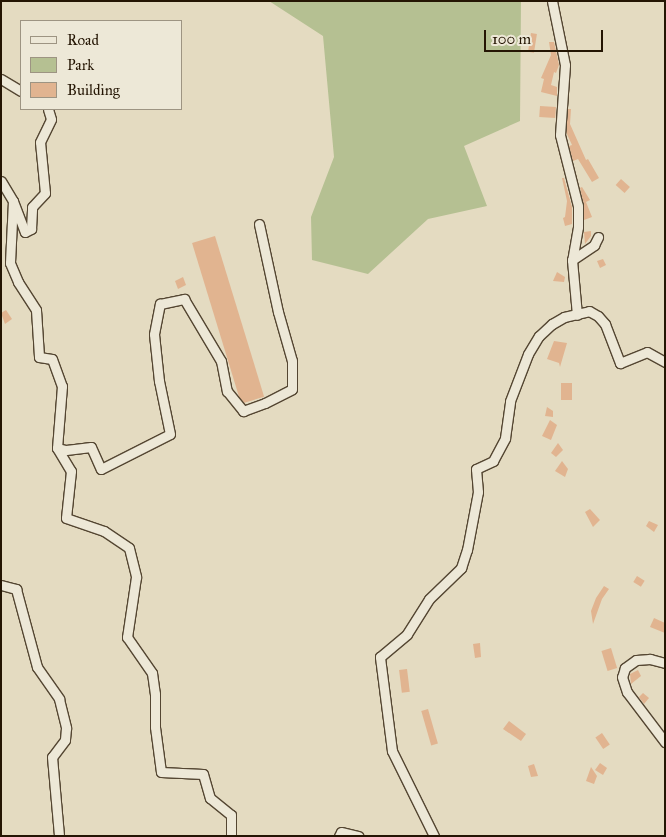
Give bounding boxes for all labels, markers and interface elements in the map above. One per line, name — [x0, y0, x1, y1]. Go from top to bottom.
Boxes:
legend — [20, 20, 182, 110]
scale bar — [486, 20, 605, 52]
text: 100 m — [492, 30, 531, 48]
text: Road — [67, 31, 99, 49]
text: Park — [67, 56, 94, 74]
text: Building — [67, 81, 120, 99]

